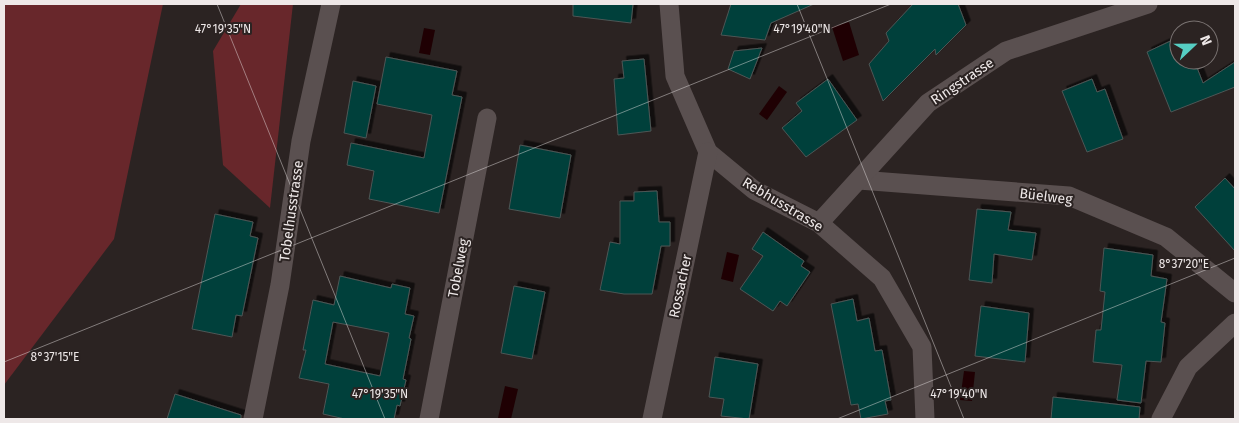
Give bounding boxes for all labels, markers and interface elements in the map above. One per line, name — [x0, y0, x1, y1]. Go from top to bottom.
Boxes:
north arrow — [1169, 20, 1219, 70]
text: 47°19'35"N — [195, 22, 251, 36]
text: 47°19'40"N — [773, 22, 831, 36]
text: N — [1196, 33, 1215, 48]
street label: Ringstrasse — [928, 54, 997, 109]
street label: Tobelhusstrasse — [276, 159, 307, 263]
street label: Rebhusstrasse — [739, 174, 826, 235]
street label: Büelweg — [1018, 185, 1074, 208]
street label: Tobelweg — [444, 236, 473, 299]
street label: Rossacher — [665, 252, 696, 320]
text: 8°37'20"E — [1159, 257, 1209, 271]
text: 8°37'15"E — [31, 350, 79, 364]
text: 47°19'35"N — [352, 387, 408, 401]
text: 47°19'40"N — [930, 387, 988, 401]

